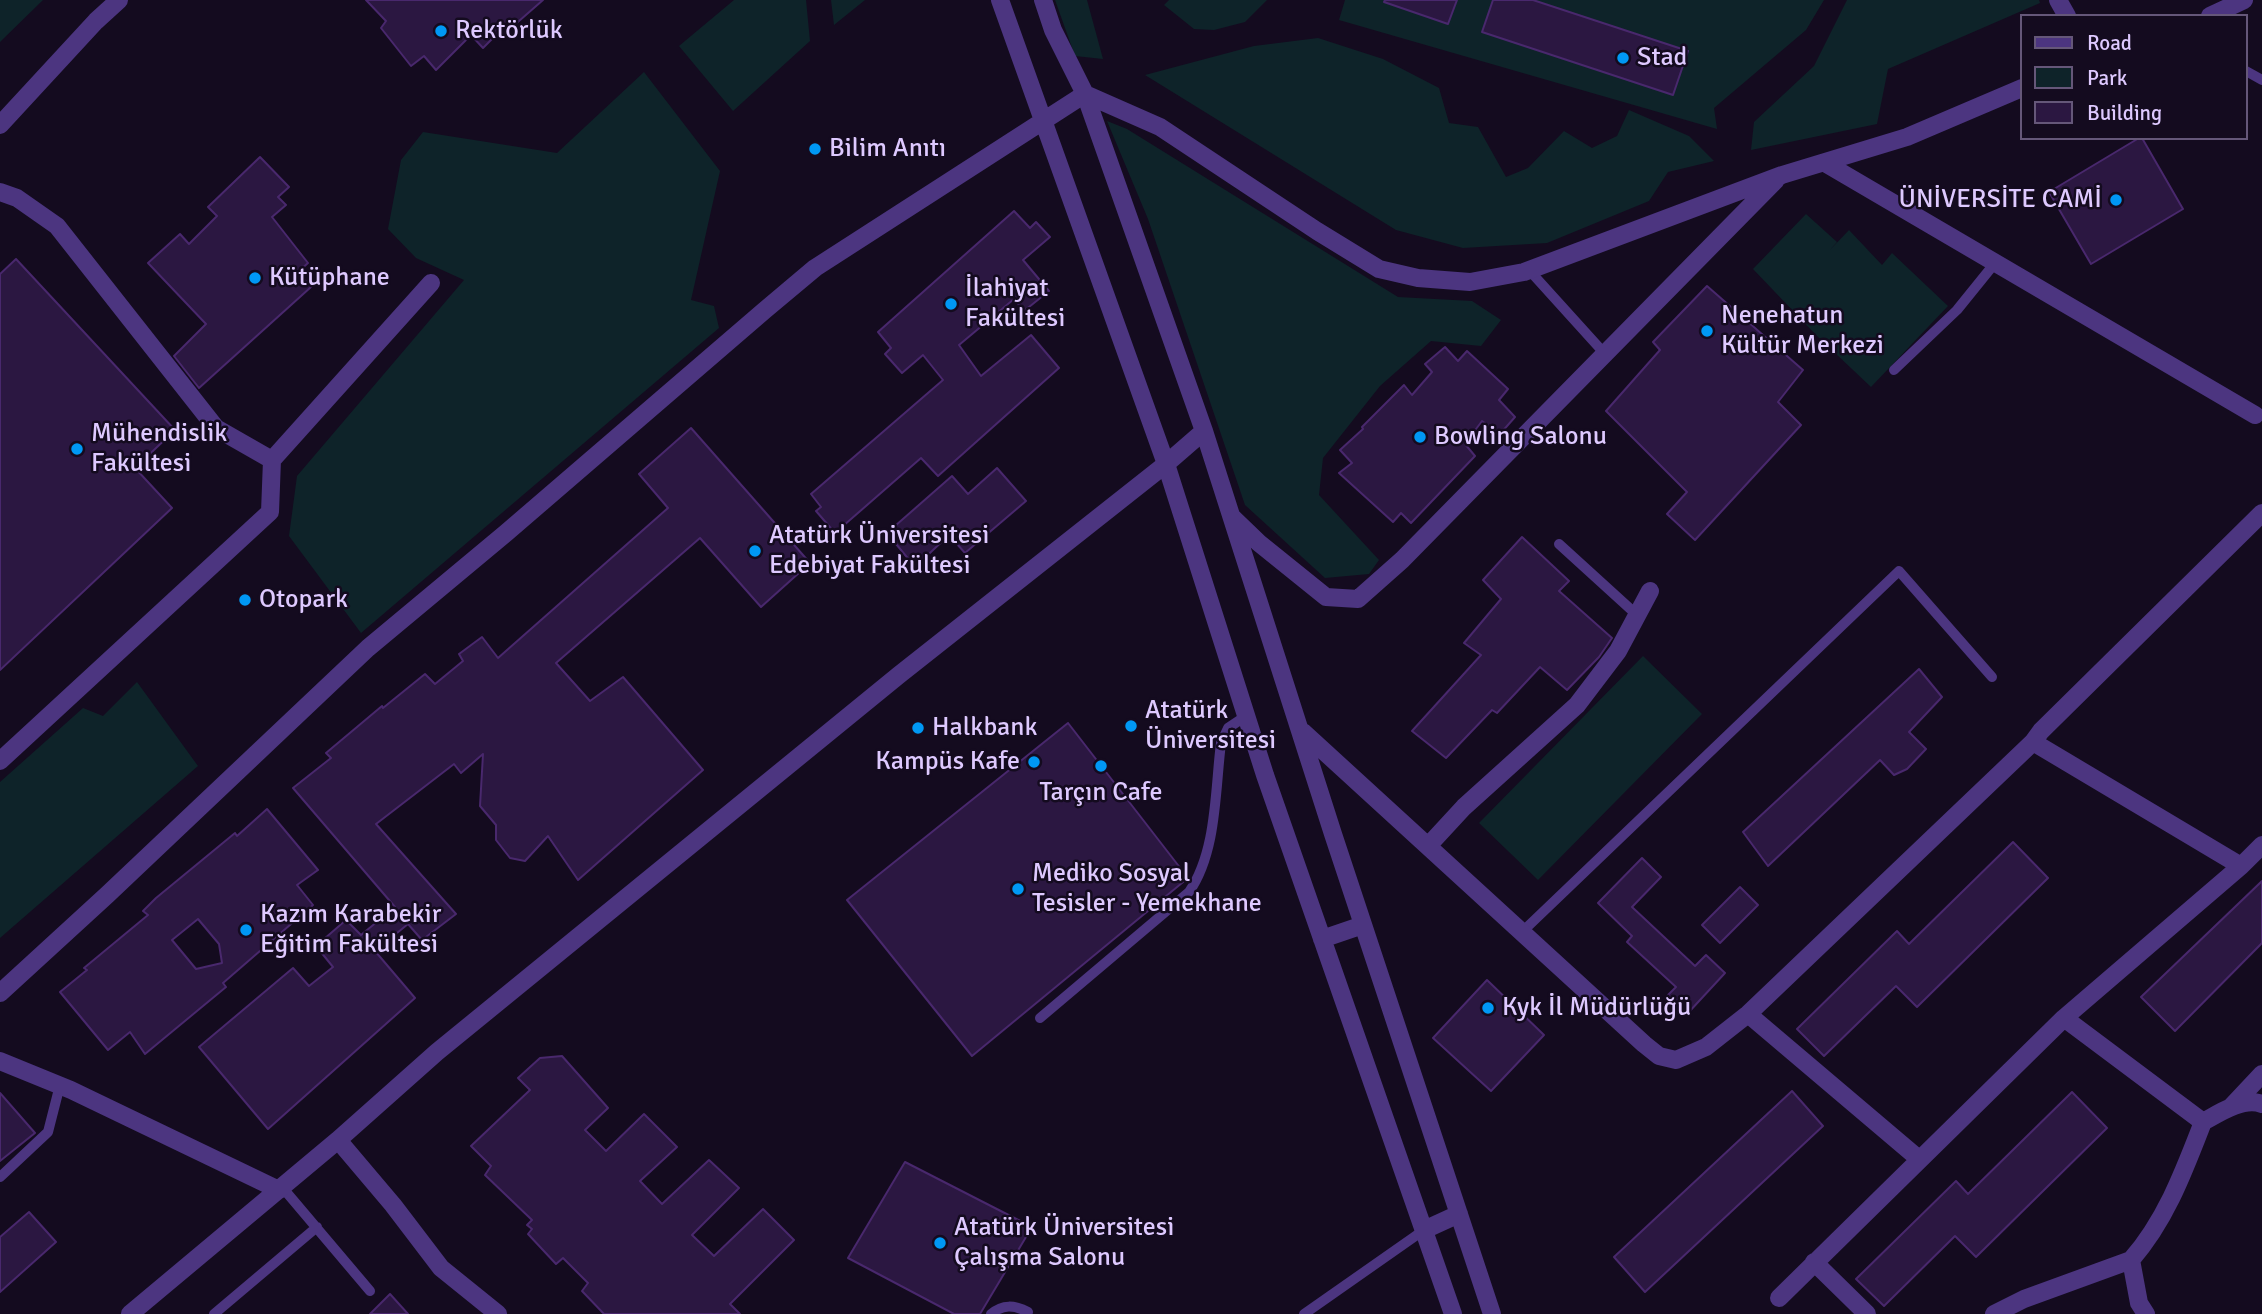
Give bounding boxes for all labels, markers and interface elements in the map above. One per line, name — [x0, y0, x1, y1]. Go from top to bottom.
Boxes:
legend — [2021, 14, 2248, 140]
place label: Rektörlük — [455, 15, 563, 47]
marker: Rektörlük — [433, 23, 449, 39]
text: Road — [2087, 30, 2132, 56]
place label: Stad — [1637, 42, 1687, 74]
marker: Stad — [1615, 50, 1631, 66]
text: Park — [2087, 65, 2127, 91]
text: Building — [2087, 100, 2162, 126]
place label: Bilim Anıtı — [829, 133, 946, 165]
marker: Bilim Anıtı — [807, 141, 823, 157]
place label: ÜNİVERSİTE CAMİ — [1899, 184, 2102, 216]
marker: ÜNİVERSİTE CAMİ — [2108, 192, 2124, 208]
place label: Kütüphane — [269, 262, 390, 294]
marker: Kütüphane — [247, 270, 263, 286]
place label: İlahiyat Fakültesi — [965, 273, 1065, 334]
marker: İlahiyat Fakültesi — [943, 296, 959, 312]
place label: Nenehatun Kültür Merkezi — [1721, 300, 1884, 362]
marker: Nenehatun Kültür Merkezi — [1699, 323, 1715, 339]
place label: Mühendislik Fakültesi — [91, 418, 227, 480]
place label: Bowling Salonu — [1434, 421, 1607, 453]
marker: Bowling Salonu — [1412, 429, 1428, 445]
marker: Mühendislik Fakültesi — [69, 441, 85, 457]
place label: Atatürk Üniversitesi Edebiyat Fakültesi — [769, 520, 989, 582]
marker: Atatürk Üniversitesi Edebiyat Fakültesi — [747, 543, 763, 559]
place label: Otopark — [259, 584, 348, 616]
marker: Otopark — [237, 592, 253, 608]
place label: Atatürk Üniversitesi — [1145, 695, 1276, 756]
place label: Halkbank — [932, 712, 1038, 744]
marker: Atatürk Üniversitesi — [1123, 718, 1139, 734]
marker: Halkbank — [910, 720, 926, 736]
place label: Kampüs Kafe — [875, 746, 1020, 778]
marker: Kampüs Kafe — [1026, 754, 1042, 770]
marker: Tarçın Cafe — [1093, 758, 1109, 774]
place label: Tarçın Cafe — [1040, 777, 1162, 809]
place label: Mediko Sosyal Tesisler - Yemekhane — [1032, 858, 1262, 920]
marker: Mediko Sosyal Tesisler - Yemekhane — [1010, 881, 1026, 897]
place label: Kazım Karabekir Eğitim Fakültesi — [260, 899, 441, 960]
marker: Kazım Karabekir Eğitim Fakültesi — [238, 922, 254, 938]
place label: Kyk İl Müdürlüğü — [1502, 992, 1691, 1024]
marker: Kyk İl Müdürlüğü — [1480, 1000, 1496, 1016]
place label: Atatürk Üniversitesi Çalışma Salonu — [954, 1212, 1174, 1274]
marker: Atatürk Üniversitesi Çalışma Salonu — [932, 1235, 948, 1251]

